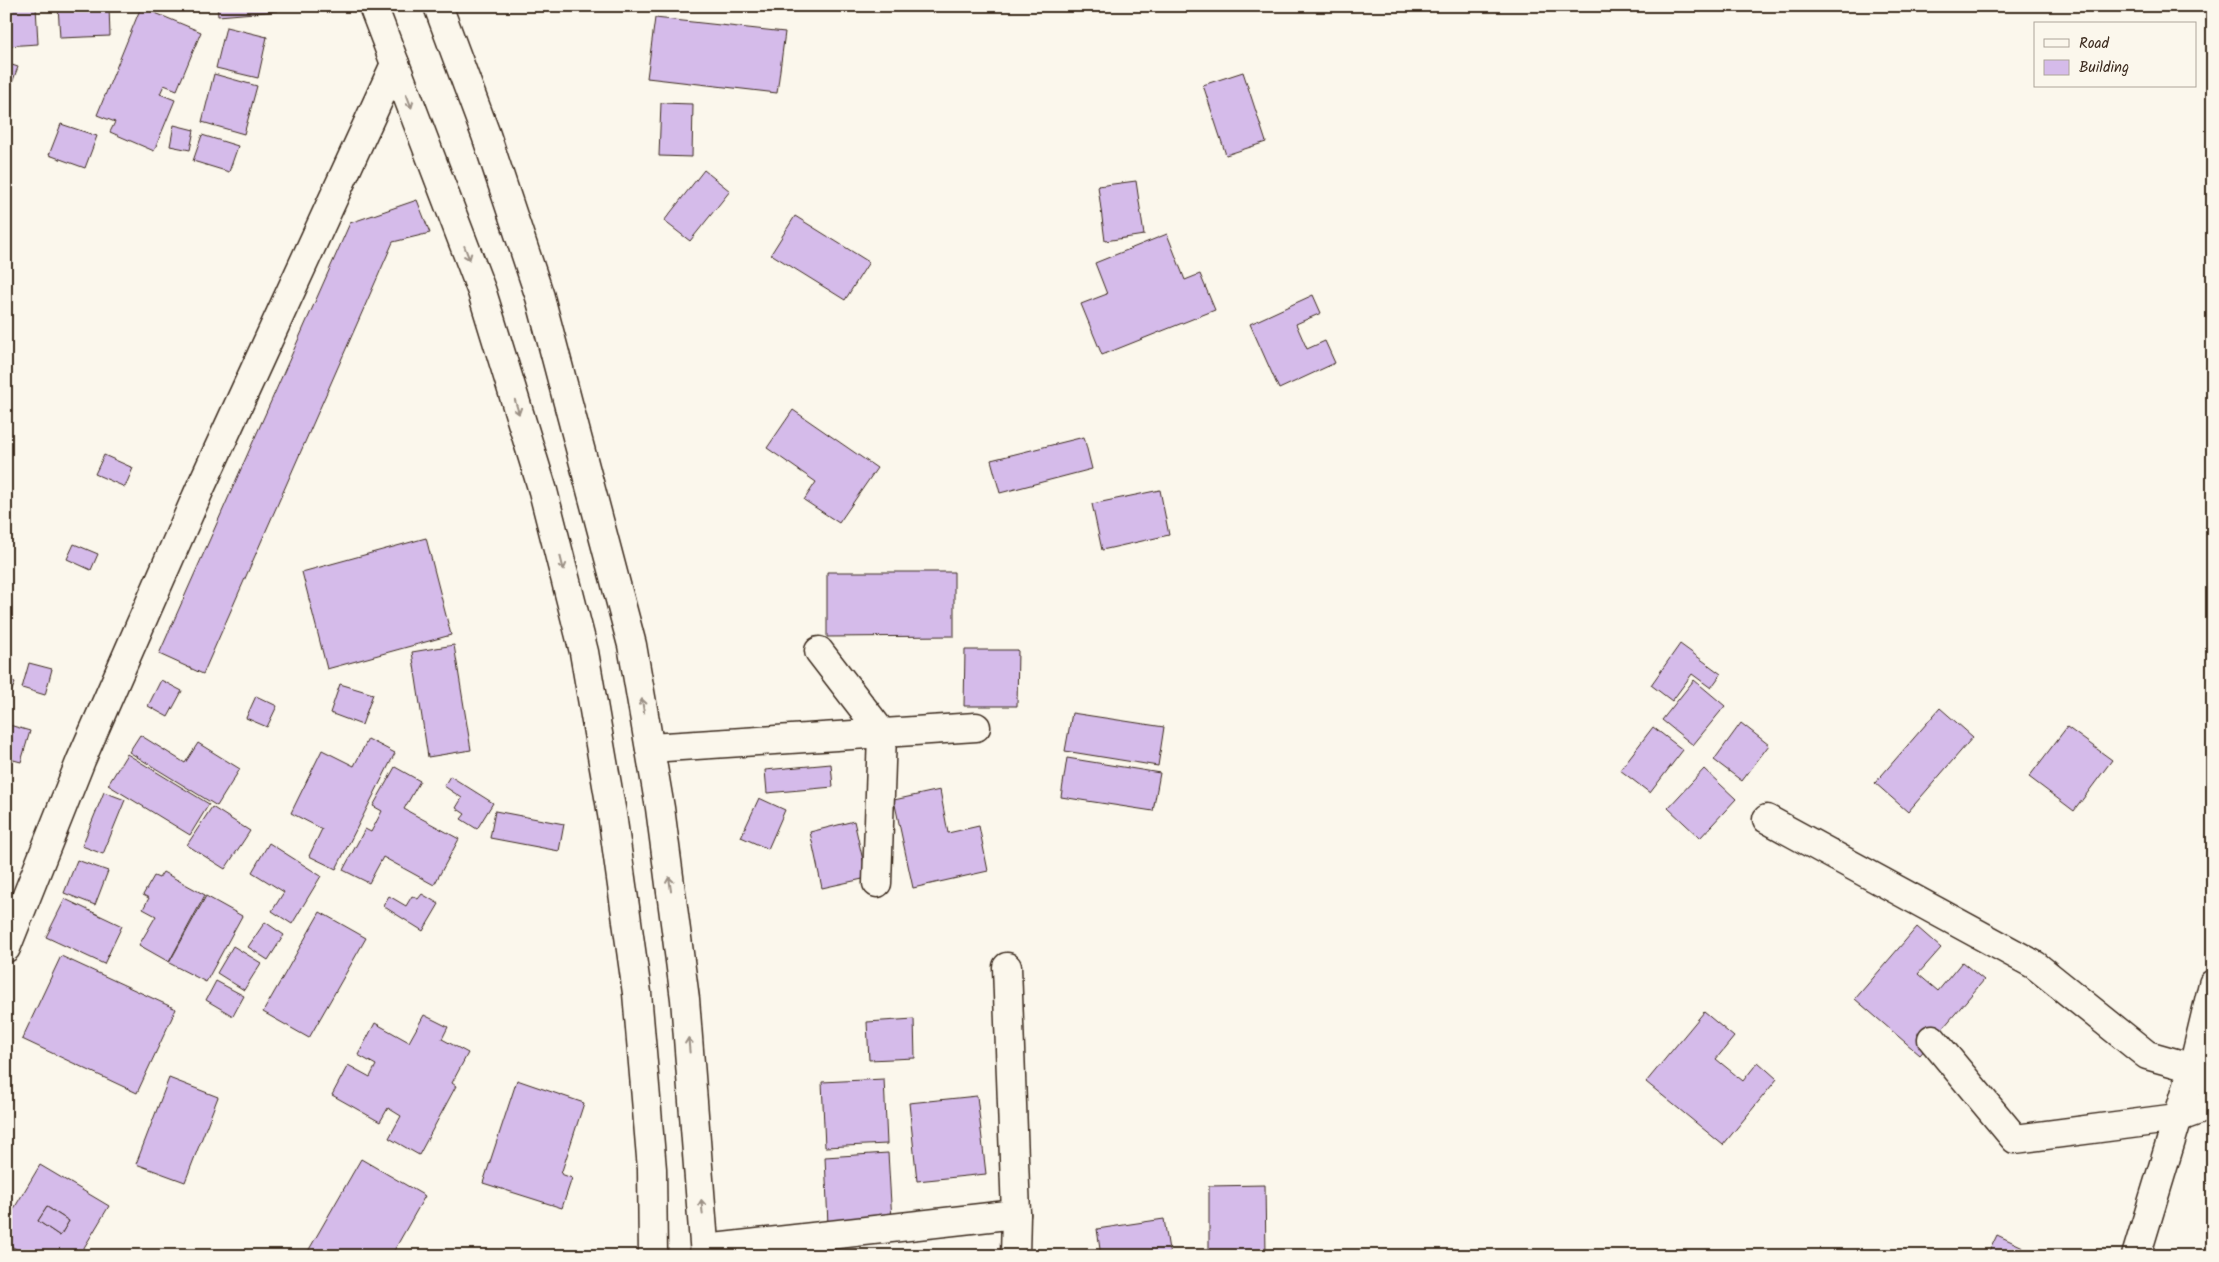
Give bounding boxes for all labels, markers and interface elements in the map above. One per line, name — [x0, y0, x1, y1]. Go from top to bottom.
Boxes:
legend — [2034, 22, 2196, 88]
text: Road — [2079, 32, 2110, 56]
text: Building — [2079, 56, 2129, 80]
one-way arrow — [405, 93, 414, 108]
one-way arrow — [463, 245, 472, 260]
one-way arrow — [513, 399, 523, 415]
one-way arrow — [557, 555, 567, 571]
one-way arrow — [637, 698, 647, 714]
one-way arrow — [664, 876, 674, 892]
one-way arrow — [684, 1037, 693, 1053]
one-way arrow — [697, 1199, 707, 1215]

